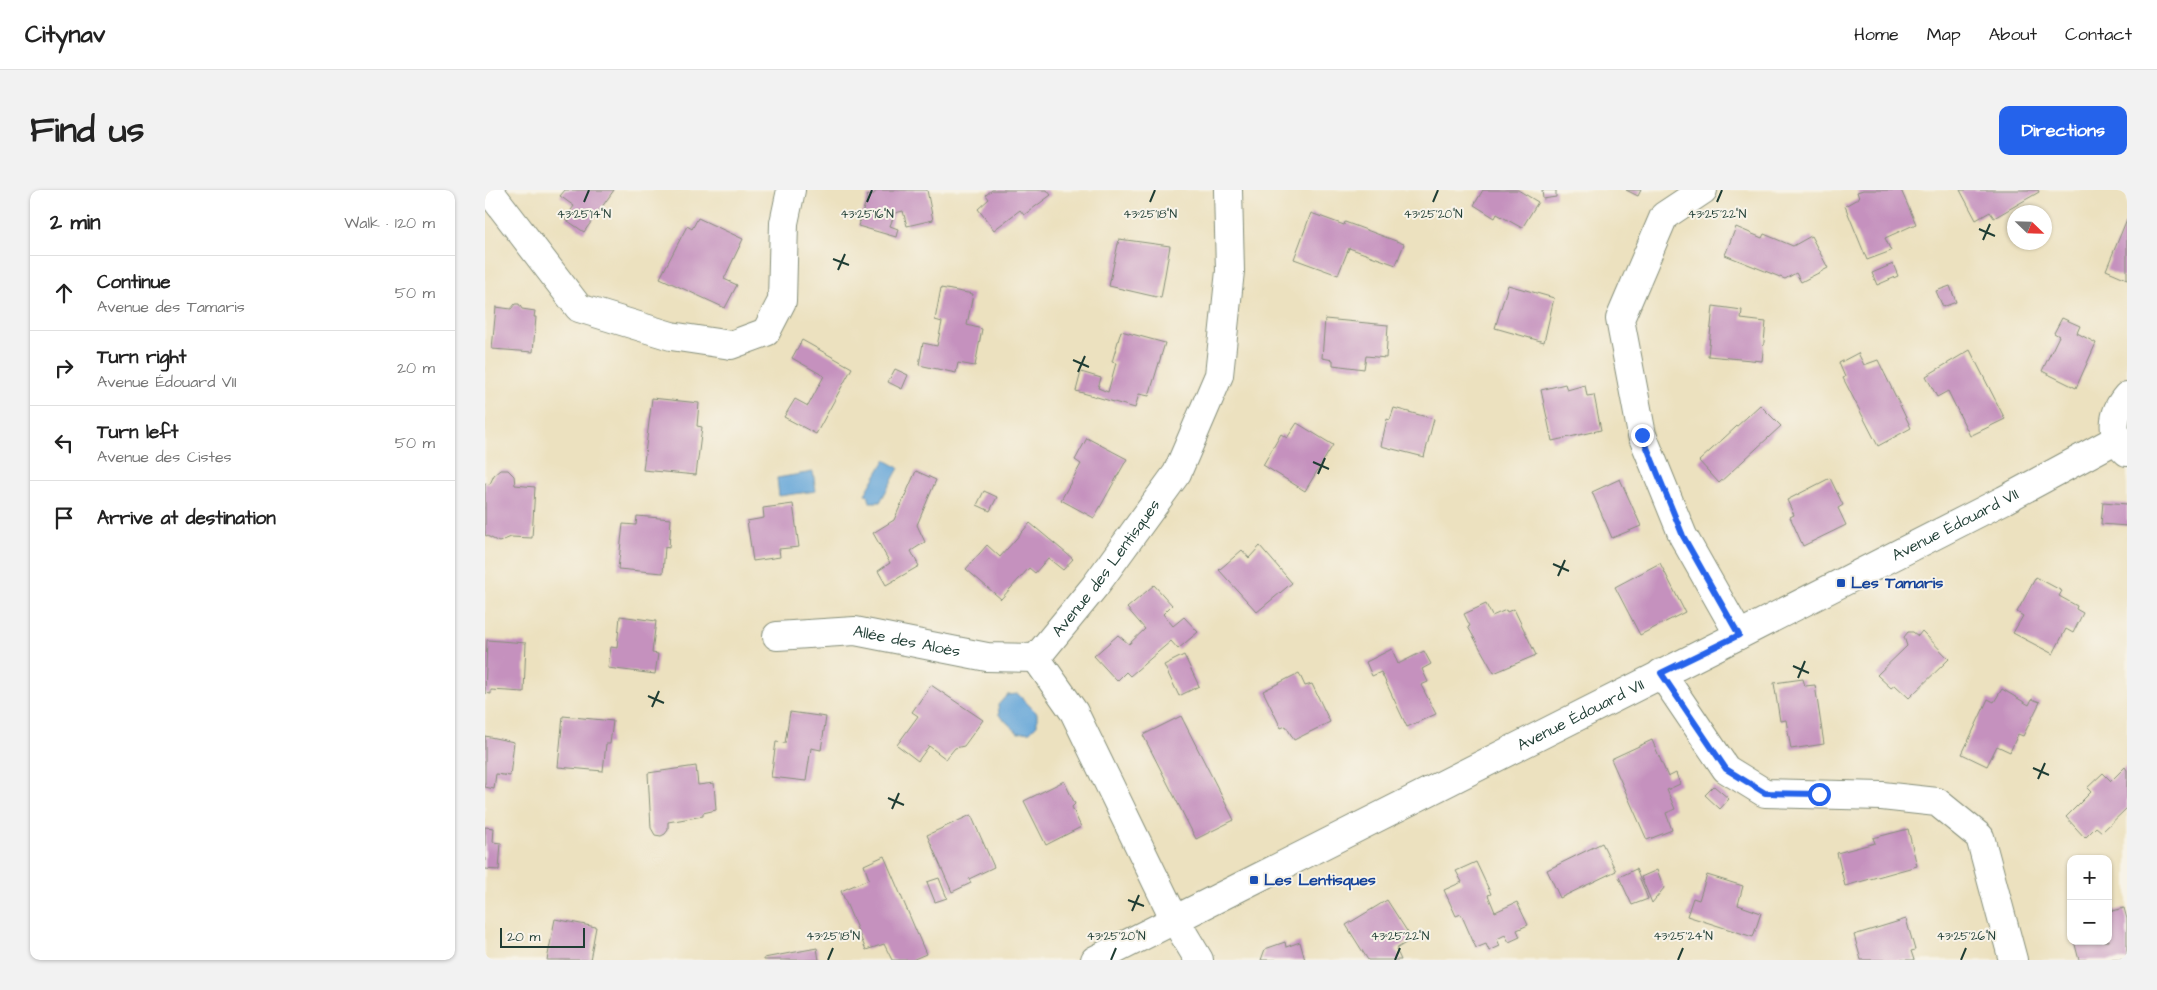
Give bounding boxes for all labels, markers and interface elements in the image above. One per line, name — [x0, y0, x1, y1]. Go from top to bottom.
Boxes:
text: Citynav — [25, 18, 105, 52]
text: Home — [1854, 22, 1899, 47]
text: Map — [1927, 22, 1961, 47]
text: About — [1989, 22, 2037, 47]
text: Contact — [2065, 22, 2132, 47]
text: Find us — [30, 106, 144, 155]
button: Directions — [1999, 106, 2127, 155]
north arrow — [2007, 205, 2052, 250]
text: 43°25'14"N — [557, 206, 612, 223]
text: 43°25'16"N — [840, 206, 894, 223]
text: 43°25'18"N — [1123, 206, 1177, 223]
text: 43°25'20"N — [1403, 206, 1463, 223]
text: 43°25'22"N — [1688, 206, 1747, 223]
text: 2 min — [50, 208, 100, 237]
text: Walk · 120 m — [344, 212, 435, 234]
text: Continue — [97, 269, 171, 296]
icon: ahead — [50, 279, 78, 307]
text: 50 m — [395, 282, 435, 304]
text: Avenue des Tamaris — [97, 296, 245, 318]
text: Turn right — [97, 344, 186, 371]
icon: right — [50, 354, 78, 382]
text: 20 m — [397, 357, 435, 379]
text: Avenue Édouard VII — [97, 371, 237, 393]
text: Turn left — [97, 419, 178, 446]
route end — [1631, 424, 1654, 447]
icon: left — [50, 429, 78, 457]
text: 50 m — [395, 432, 435, 454]
text: Avenue des Cistes — [97, 446, 232, 468]
street label: Avenue Édouard VII — [1888, 483, 2022, 566]
street label: Avenue des Lentisques — [1047, 495, 1165, 641]
icon: arrive — [50, 504, 78, 532]
text: Arrive at destination — [97, 505, 276, 532]
place label: Les Tamaris — [1851, 572, 1943, 594]
marker: Les Tamaris — [1835, 577, 1847, 589]
street label: Allée des Aloès — [851, 620, 962, 663]
street label: Avenue Édouard VII — [1513, 674, 1648, 756]
route start — [1808, 783, 1831, 806]
map controls — [2067, 855, 2112, 945]
button: + — [2067, 855, 2112, 900]
place label: Les Lentisques — [1264, 869, 1376, 891]
marker: Les Lentisques — [1248, 874, 1260, 886]
button: − — [2067, 900, 2112, 945]
scale bar — [500, 925, 585, 948]
text: 20 m — [507, 927, 540, 947]
text: 43°25'18"N — [806, 928, 860, 945]
text: 43°25'20"N — [1086, 928, 1146, 945]
text: 43°25'22"N — [1371, 928, 1430, 945]
text: 43°25'24"N — [1653, 928, 1713, 945]
text: 43°25'26"N — [1937, 928, 1996, 945]

